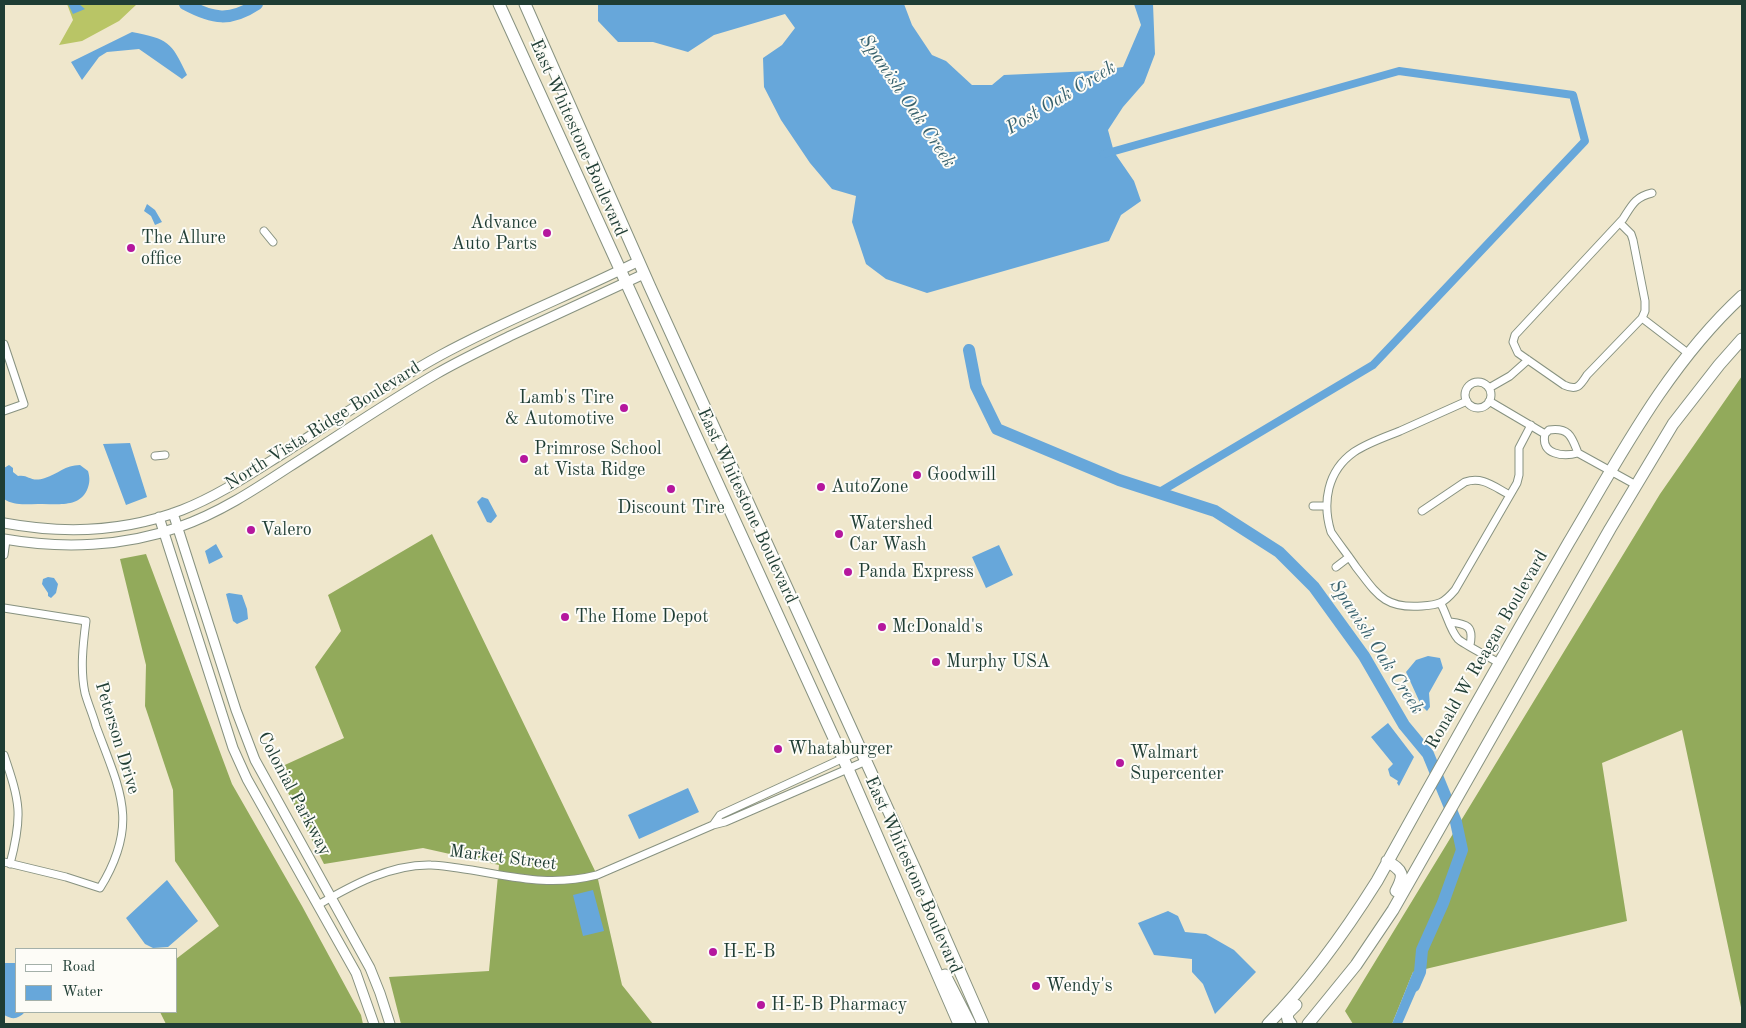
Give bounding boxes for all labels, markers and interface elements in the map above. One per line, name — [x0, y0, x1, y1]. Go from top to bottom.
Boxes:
water label: Spanish Oak Creek — [854, 30, 960, 172]
street label: East Whitestone Boulevard — [525, 36, 631, 240]
water label: Post Oak Creek — [1002, 56, 1120, 140]
place label: Advance Auto Parts — [452, 212, 537, 254]
place label: The Allure office — [141, 227, 226, 270]
marker: Advance Auto Parts — [541, 227, 553, 239]
marker: The Allure office — [125, 242, 137, 254]
street label: North Vista Ridge Boulevard — [221, 357, 425, 495]
place label: Lamb's Tire & Automotive — [505, 387, 614, 429]
marker: Lamb's Tire & Automotive — [618, 402, 630, 414]
street label: East Whitestone Boulevard — [692, 405, 802, 607]
place label: Primrose School at Vista Ridge — [534, 438, 662, 480]
marker: Primrose School at Vista Ridge — [518, 453, 530, 465]
place label: Goodwill — [927, 464, 996, 486]
marker: Goodwill — [911, 469, 923, 481]
place label: AutoZone — [831, 476, 908, 498]
marker: AutoZone — [815, 481, 827, 493]
marker: Discount Tire — [665, 483, 677, 495]
place label: Discount Tire — [617, 497, 725, 519]
place label: Watershed Car Wash — [849, 513, 933, 556]
place label: Valero — [261, 519, 312, 541]
marker: Valero — [245, 524, 257, 536]
marker: Watershed Car Wash — [833, 528, 845, 540]
street label: Ronald W Reagan Boulevard — [1421, 547, 1553, 753]
place label: Panda Express — [858, 561, 974, 583]
marker: Panda Express — [842, 566, 854, 578]
water label: Spanish Oak Creek — [1324, 575, 1428, 719]
place label: The Home Depot — [575, 606, 709, 628]
marker: The Home Depot — [559, 611, 571, 623]
place label: McDonald's — [892, 616, 983, 638]
marker: McDonald's — [876, 621, 888, 633]
place label: Murphy USA — [946, 651, 1050, 673]
marker: Murphy USA — [930, 656, 942, 668]
street label: Peterson Drive — [90, 679, 144, 797]
street label: Colonial Parkway — [252, 729, 336, 859]
place label: Whataburger — [788, 738, 893, 760]
place label: Walmart Supercenter — [1130, 742, 1224, 784]
marker: Whataburger — [772, 743, 784, 755]
marker: Walmart Supercenter — [1114, 757, 1126, 769]
street label: East Whitestone Boulevard — [860, 773, 966, 977]
street label: Market Street — [448, 841, 558, 875]
place label: H-E-B — [723, 941, 775, 963]
marker: H-E-B — [707, 946, 719, 958]
legend — [15, 948, 178, 1013]
text: Road — [62, 960, 95, 975]
place label: Wendy's — [1046, 975, 1113, 997]
marker: Wendy's — [1030, 980, 1042, 992]
text: Water — [62, 985, 103, 1000]
place label: H-E-B Pharmacy — [771, 994, 907, 1016]
marker: H-E-B Pharmacy — [755, 999, 767, 1011]

